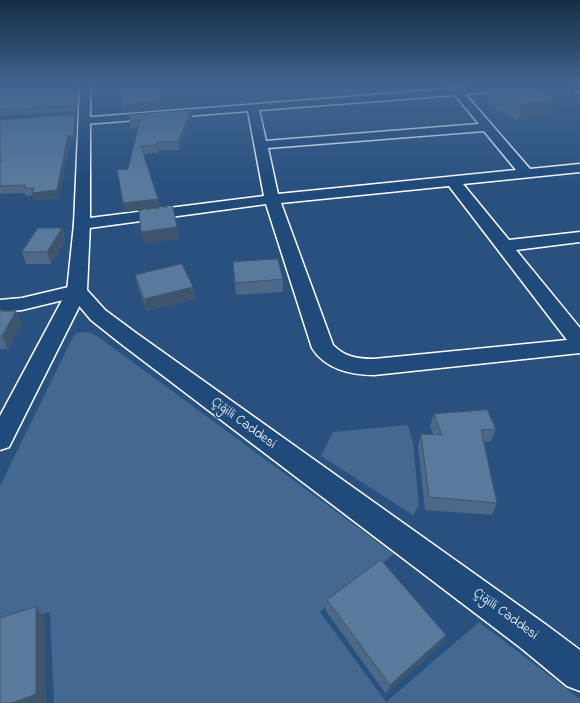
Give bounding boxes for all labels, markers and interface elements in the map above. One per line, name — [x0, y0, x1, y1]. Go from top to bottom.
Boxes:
street label: Çiğilli Caddesi — [207, 395, 279, 453]
street label: Çiğilli Caddesi — [469, 586, 541, 644]

